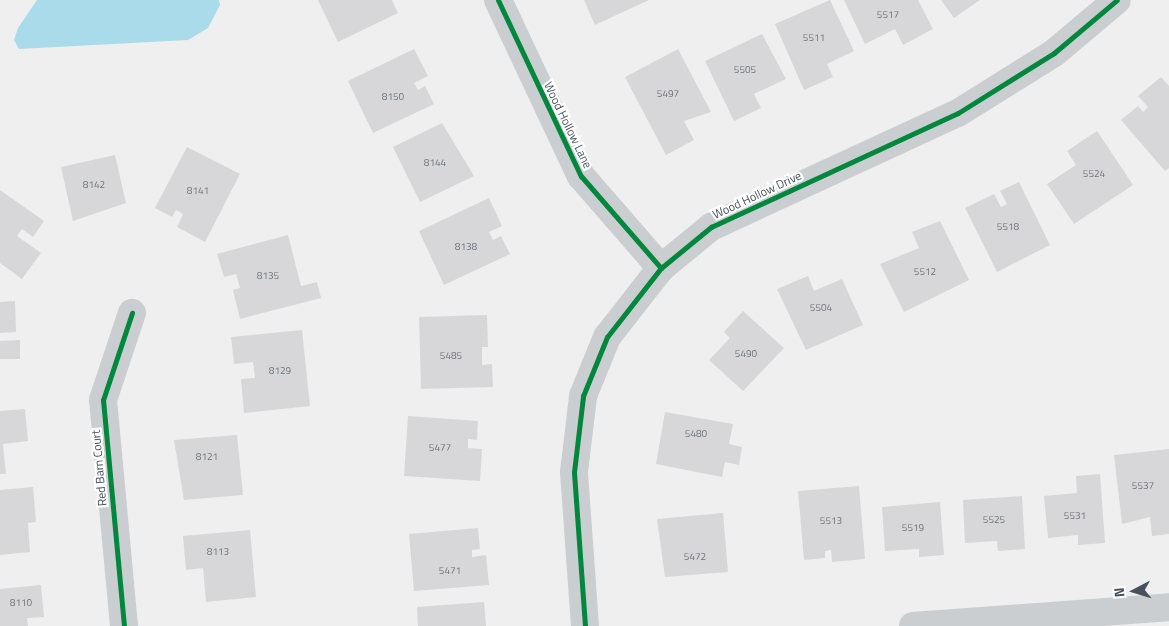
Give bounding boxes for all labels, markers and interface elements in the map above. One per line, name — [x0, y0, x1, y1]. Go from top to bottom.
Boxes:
house number: 5517 — [877, 9, 899, 21]
house number: 5511 — [803, 32, 825, 44]
house number: 5505 — [734, 64, 756, 76]
street label: Wood Hollow Lane — [541, 79, 595, 171]
house number: 5497 — [657, 88, 679, 100]
house number: 8150 — [382, 91, 404, 103]
house number: 8144 — [424, 157, 446, 169]
street label: Wood Hollow Drive — [710, 168, 804, 222]
house number: 5524 — [1083, 168, 1105, 180]
house number: 8142 — [83, 179, 105, 191]
house number: 8141 — [187, 185, 209, 197]
house number: 5518 — [997, 221, 1019, 233]
house number: 8138 — [455, 241, 477, 253]
house number: 5512 — [914, 266, 936, 278]
house number: 8135 — [257, 270, 279, 282]
house number: 5504 — [810, 302, 832, 314]
house number: 5490 — [735, 348, 757, 360]
house number: 5485 — [440, 350, 462, 362]
house number: 8129 — [269, 365, 291, 377]
house number: 5480 — [685, 428, 707, 440]
street label: Red Barn Court — [88, 429, 110, 507]
house number: 5477 — [429, 442, 451, 454]
house number: 8121 — [196, 451, 218, 463]
house number: 5537 — [1132, 480, 1154, 492]
house number: 5531 — [1064, 510, 1086, 522]
house number: 5525 — [983, 514, 1005, 526]
house number: 5513 — [820, 515, 842, 527]
house number: 5519 — [902, 522, 924, 534]
house number: 8113 — [207, 546, 229, 558]
house number: 5472 — [684, 551, 706, 563]
house number: 5471 — [439, 565, 461, 577]
north arrow — [1109, 566, 1159, 616]
text: N — [1108, 587, 1129, 598]
house number: 8110 — [10, 597, 32, 609]

